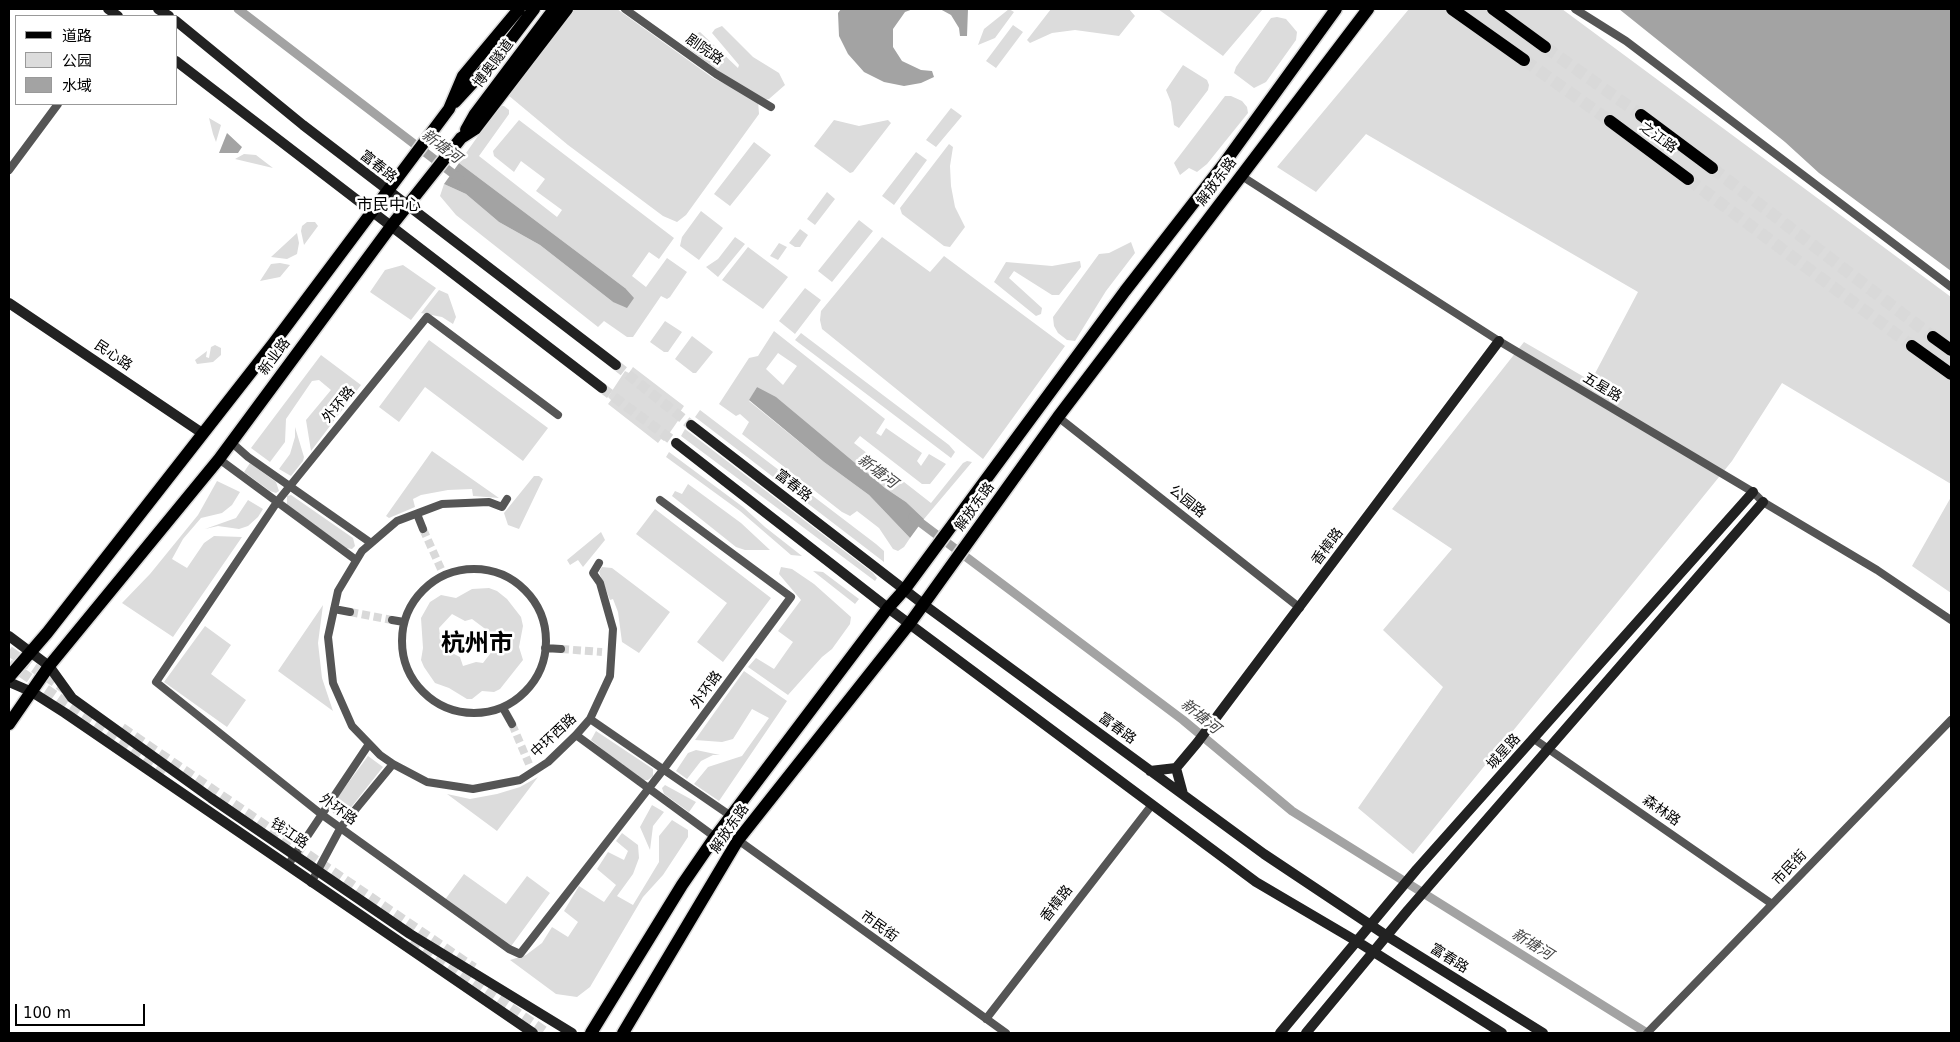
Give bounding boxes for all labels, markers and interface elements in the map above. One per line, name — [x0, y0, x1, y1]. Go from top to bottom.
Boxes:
legend — [15, 15, 178, 105]
text: 道路 — [62, 27, 92, 45]
street label: 剧院路 — [682, 31, 726, 69]
street label: 博奥隧道 — [470, 37, 518, 91]
text: 公园 — [62, 52, 92, 70]
text: 水域 — [62, 77, 92, 95]
street label: 之江路 — [1636, 119, 1680, 157]
water label: 新塘河 — [418, 126, 464, 168]
street label: 富春路 — [356, 147, 400, 187]
street label: 解放东路 — [1193, 155, 1241, 209]
district label: 市民中心 — [357, 196, 421, 216]
street label: 新业路 — [256, 335, 294, 379]
street label: 民心路 — [91, 337, 135, 375]
street label: 五星路 — [1580, 370, 1624, 406]
street label: 外环路 — [319, 383, 359, 427]
water label: 新塘河 — [854, 451, 900, 493]
street label: 富春路 — [771, 466, 815, 506]
street label: 解放东路 — [952, 479, 998, 535]
street label: 公园路 — [1165, 482, 1209, 522]
street label: 香樟路 — [1309, 525, 1347, 569]
district label: 杭州市 — [441, 631, 513, 659]
street label: 外环路 — [688, 668, 726, 712]
water label: 新塘河 — [1177, 696, 1223, 738]
street label: 富春路 — [1095, 710, 1139, 748]
street label: 中环西路 — [528, 711, 580, 761]
street label: 城星路 — [1484, 731, 1524, 773]
street label: 外环路 — [316, 791, 360, 829]
street label: 森林路 — [1639, 792, 1683, 830]
street label: 解放东路 — [707, 801, 753, 857]
street label: 钱江路 — [267, 815, 311, 853]
street label: 市民街 — [1769, 847, 1811, 889]
street label: 香樟路 — [1037, 882, 1077, 926]
street label: 市民街 — [857, 908, 901, 946]
water label: 新塘河 — [1508, 925, 1556, 965]
street label: 富春路 — [1427, 941, 1471, 977]
scale bar — [18, 994, 148, 1026]
text: 100 m — [23, 1004, 71, 1022]

